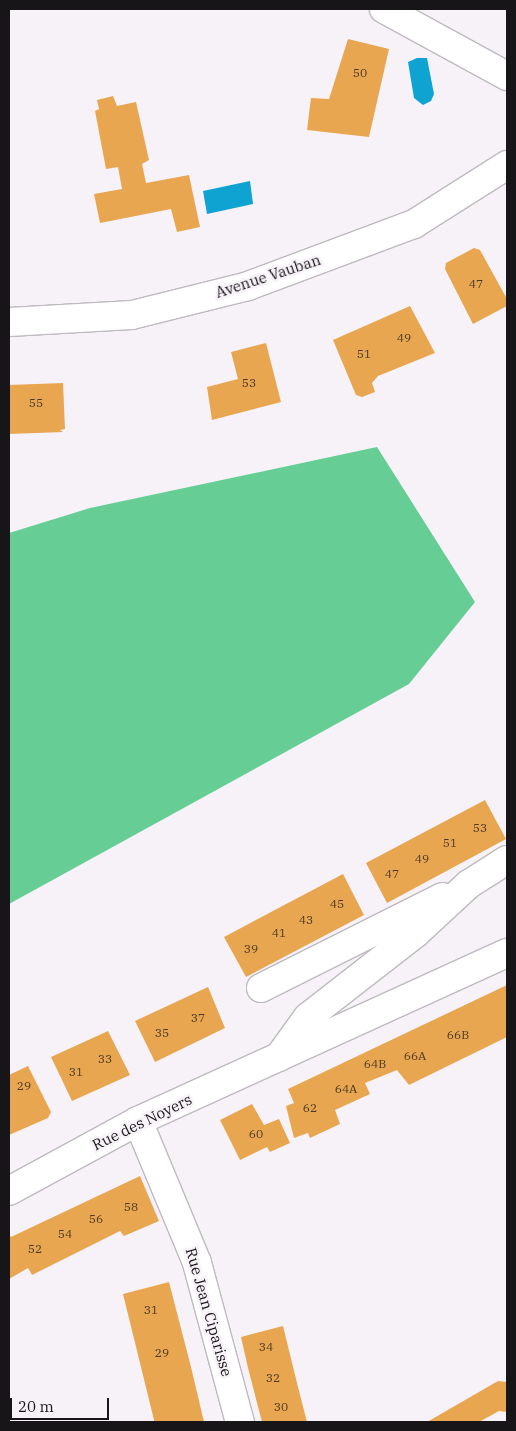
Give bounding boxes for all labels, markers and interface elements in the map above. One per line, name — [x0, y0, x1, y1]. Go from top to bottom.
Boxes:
house number: 50 — [353, 66, 367, 80]
street label: Avenue Vauban — [213, 251, 323, 301]
house number: 47 — [469, 277, 483, 291]
house number: 49 — [397, 331, 411, 345]
house number: 51 — [357, 347, 371, 361]
house number: 53 — [242, 376, 256, 390]
house number: 55 — [29, 396, 43, 410]
house number: 53 — [473, 821, 487, 835]
house number: 51 — [443, 836, 457, 850]
house number: 49 — [415, 852, 429, 866]
house number: 47 — [385, 867, 399, 881]
house number: 45 — [330, 897, 344, 911]
house number: 43 — [299, 913, 313, 927]
house number: 41 — [272, 926, 286, 940]
house number: 39 — [244, 942, 258, 956]
house number: 37 — [191, 1011, 205, 1025]
house number: 35 — [155, 1026, 169, 1040]
house number: 66B — [447, 1028, 469, 1042]
house number: 66A — [404, 1049, 426, 1063]
house number: 33 — [98, 1052, 112, 1066]
house number: 64B — [364, 1057, 386, 1071]
house number: 31 — [69, 1065, 83, 1079]
house number: 29 — [17, 1079, 31, 1093]
house number: 64A — [335, 1082, 357, 1096]
street label: Rue des Noyers — [89, 1090, 195, 1154]
house number: 62 — [303, 1101, 317, 1115]
house number: 60 — [249, 1127, 263, 1141]
house number: 58 — [124, 1200, 138, 1214]
house number: 56 — [89, 1212, 103, 1226]
house number: 54 — [58, 1227, 72, 1241]
house number: 52 — [28, 1242, 42, 1256]
street label: Rue Jean Ciparisse — [182, 1246, 236, 1378]
house number: 31 — [144, 1303, 158, 1317]
house number: 34 — [259, 1340, 273, 1354]
house number: 29 — [155, 1346, 169, 1360]
house number: 32 — [266, 1371, 280, 1385]
scale bar — [12, 1388, 111, 1420]
text: 20 m — [18, 1397, 54, 1416]
house number: 30 — [274, 1400, 288, 1414]

